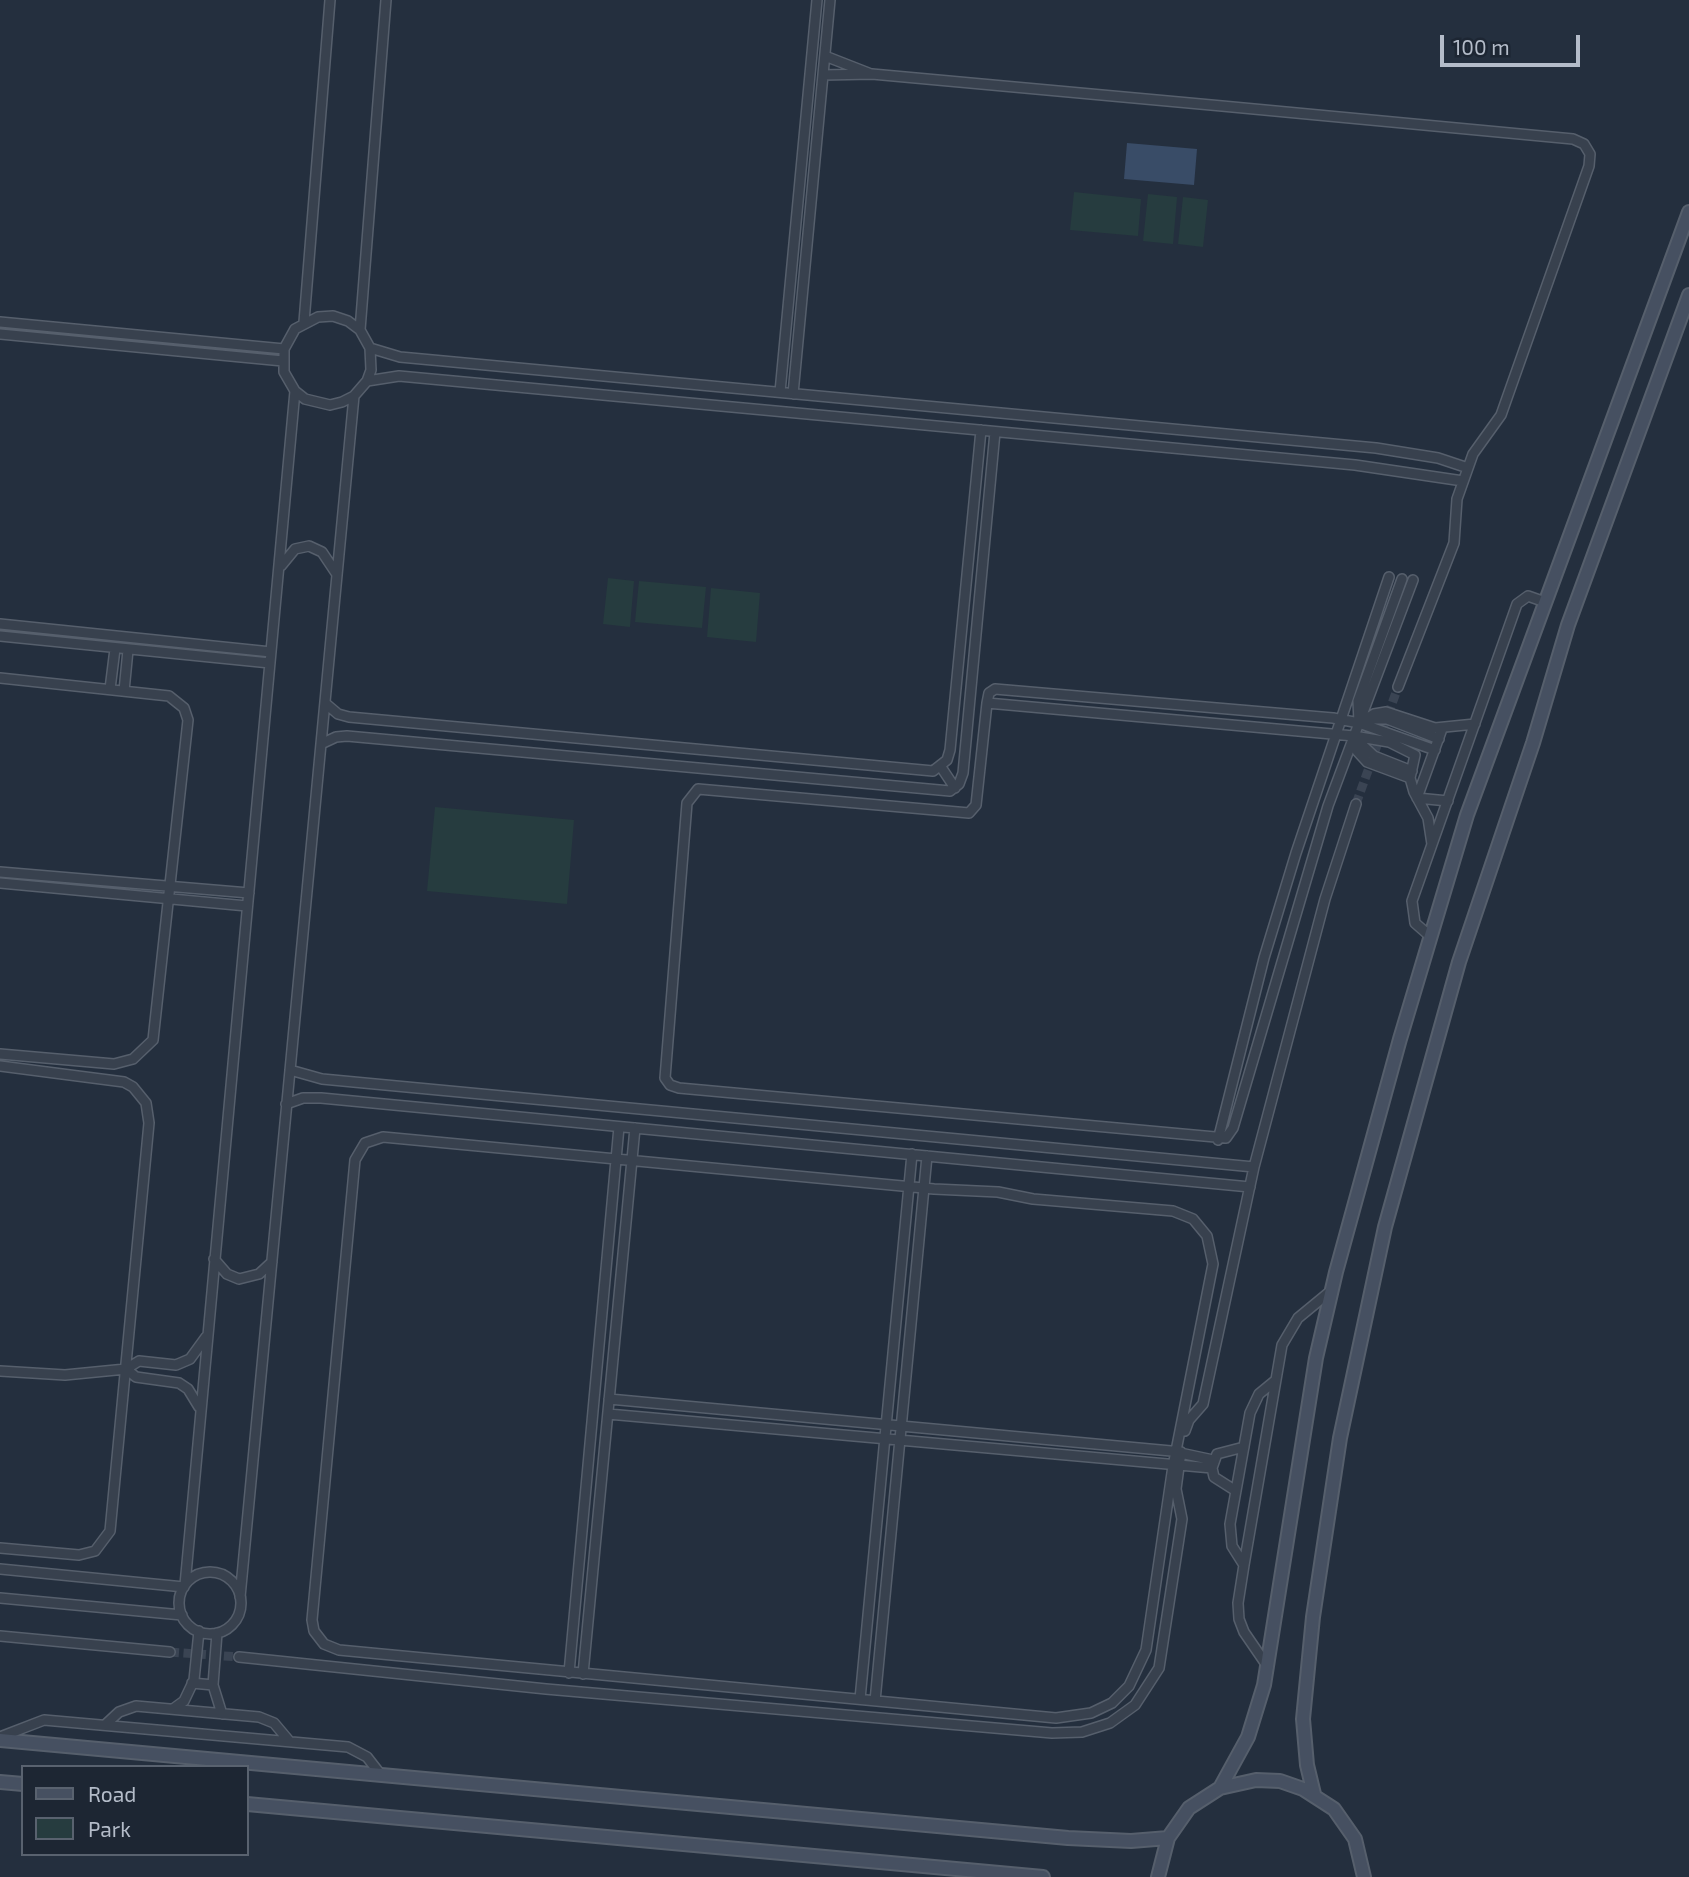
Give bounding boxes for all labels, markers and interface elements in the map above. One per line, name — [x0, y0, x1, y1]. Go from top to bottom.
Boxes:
scale bar — [1444, 21, 1584, 65]
text: 100 m — [1453, 34, 1510, 59]
legend — [21, 1765, 248, 1856]
text: Road — [88, 1781, 136, 1806]
text: Park — [88, 1816, 131, 1841]

